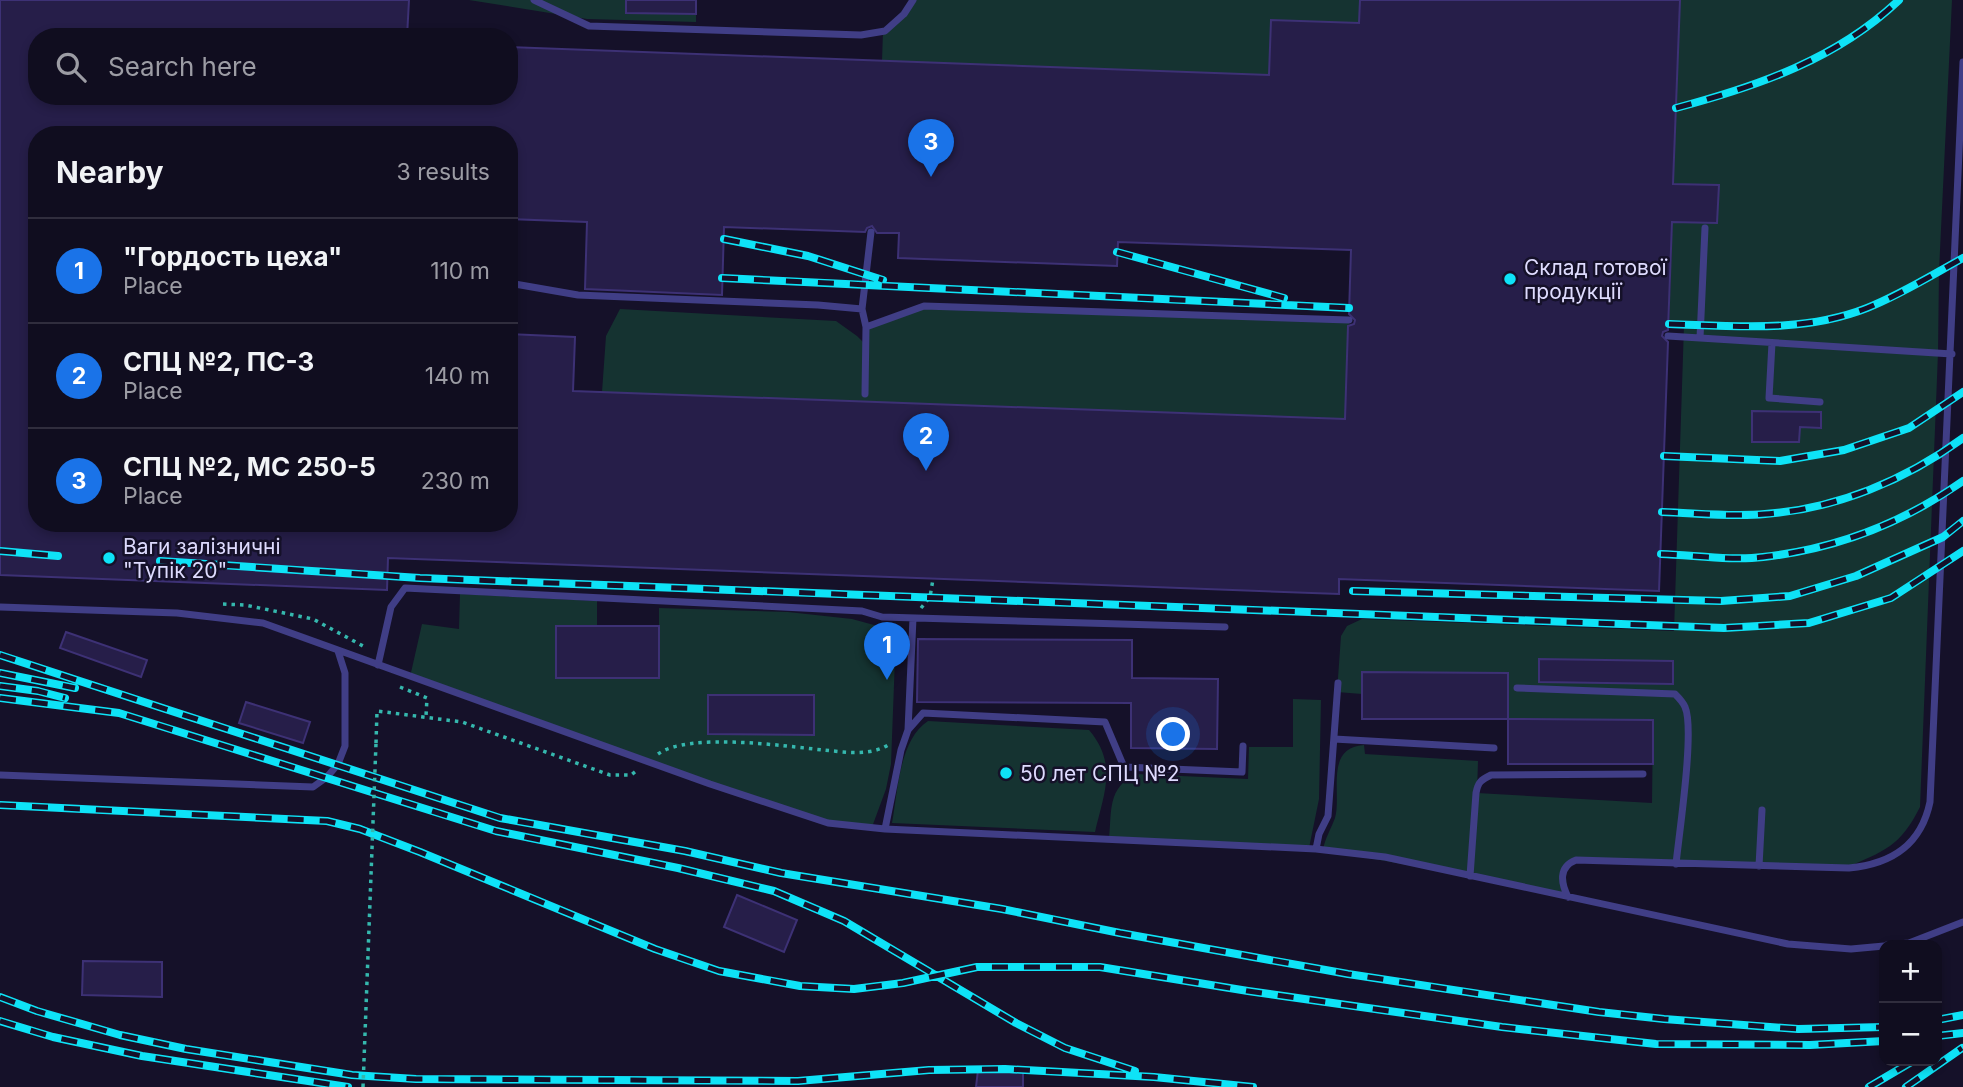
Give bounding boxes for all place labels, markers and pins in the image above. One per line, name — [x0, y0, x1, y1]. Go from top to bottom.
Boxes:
pin: 3 — [908, 119, 954, 177]
place label: Склад готової продукції — [1524, 255, 1668, 304]
marker: Склад готової продукції — [1502, 271, 1518, 287]
pin: 2 — [903, 413, 949, 471]
place label: Ваги залізничні "Тупік 20" — [123, 534, 281, 583]
marker: Ваги залізничні "Тупік 20" — [101, 550, 117, 566]
pin: 1 — [864, 622, 910, 680]
place label: 50 лет СПЦ №2 — [1020, 761, 1180, 786]
marker: 50 лет СПЦ №2 — [998, 765, 1014, 781]

